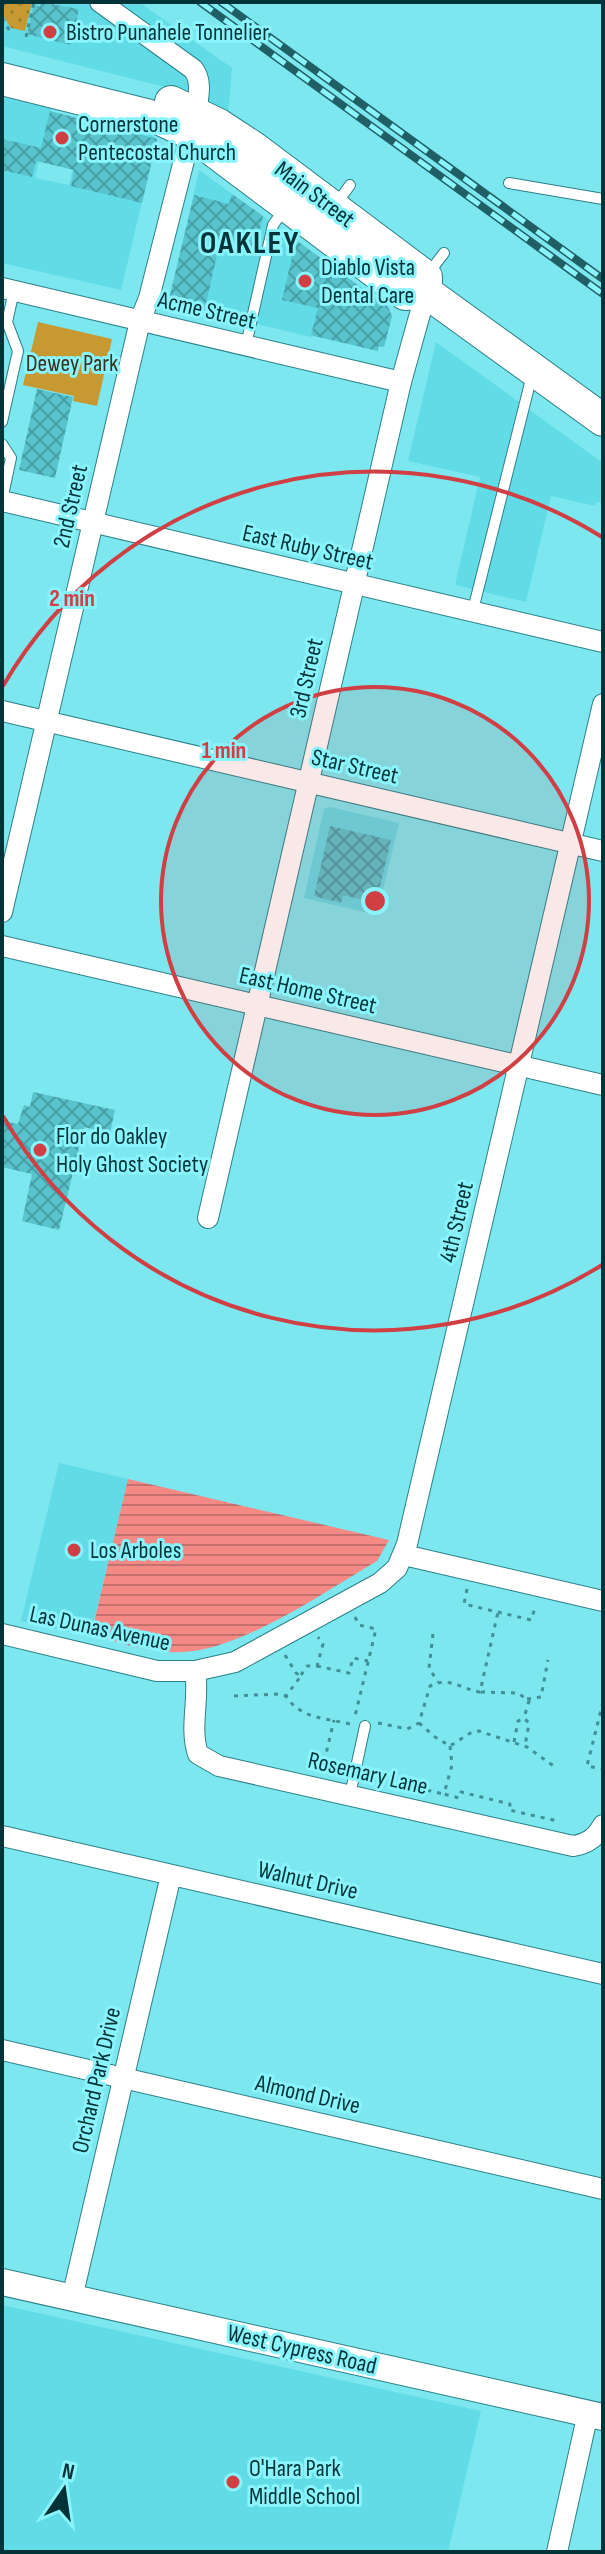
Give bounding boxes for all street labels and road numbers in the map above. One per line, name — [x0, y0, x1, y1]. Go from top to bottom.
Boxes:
street label: Main Street — [269, 155, 360, 234]
street label: Acme Street — [154, 285, 259, 336]
street label: 2nd Street — [47, 462, 94, 551]
street label: East Ruby Street — [240, 518, 376, 577]
street label: 3rd Street — [283, 635, 330, 721]
street label: Star Street — [309, 742, 401, 791]
street label: East Home Street — [236, 961, 379, 1020]
street label: 4th Street — [433, 1179, 480, 1265]
street label: Las Dunas Avenue — [27, 1599, 173, 1658]
street label: Rosemary Lane — [305, 1746, 431, 1801]
street label: Walnut Drive — [255, 1855, 361, 1906]
street label: Orchard Park Drive — [66, 2004, 127, 2156]
street label: Almond Drive — [252, 2068, 363, 2121]
street label: West Cypress Road — [224, 2318, 379, 2381]

